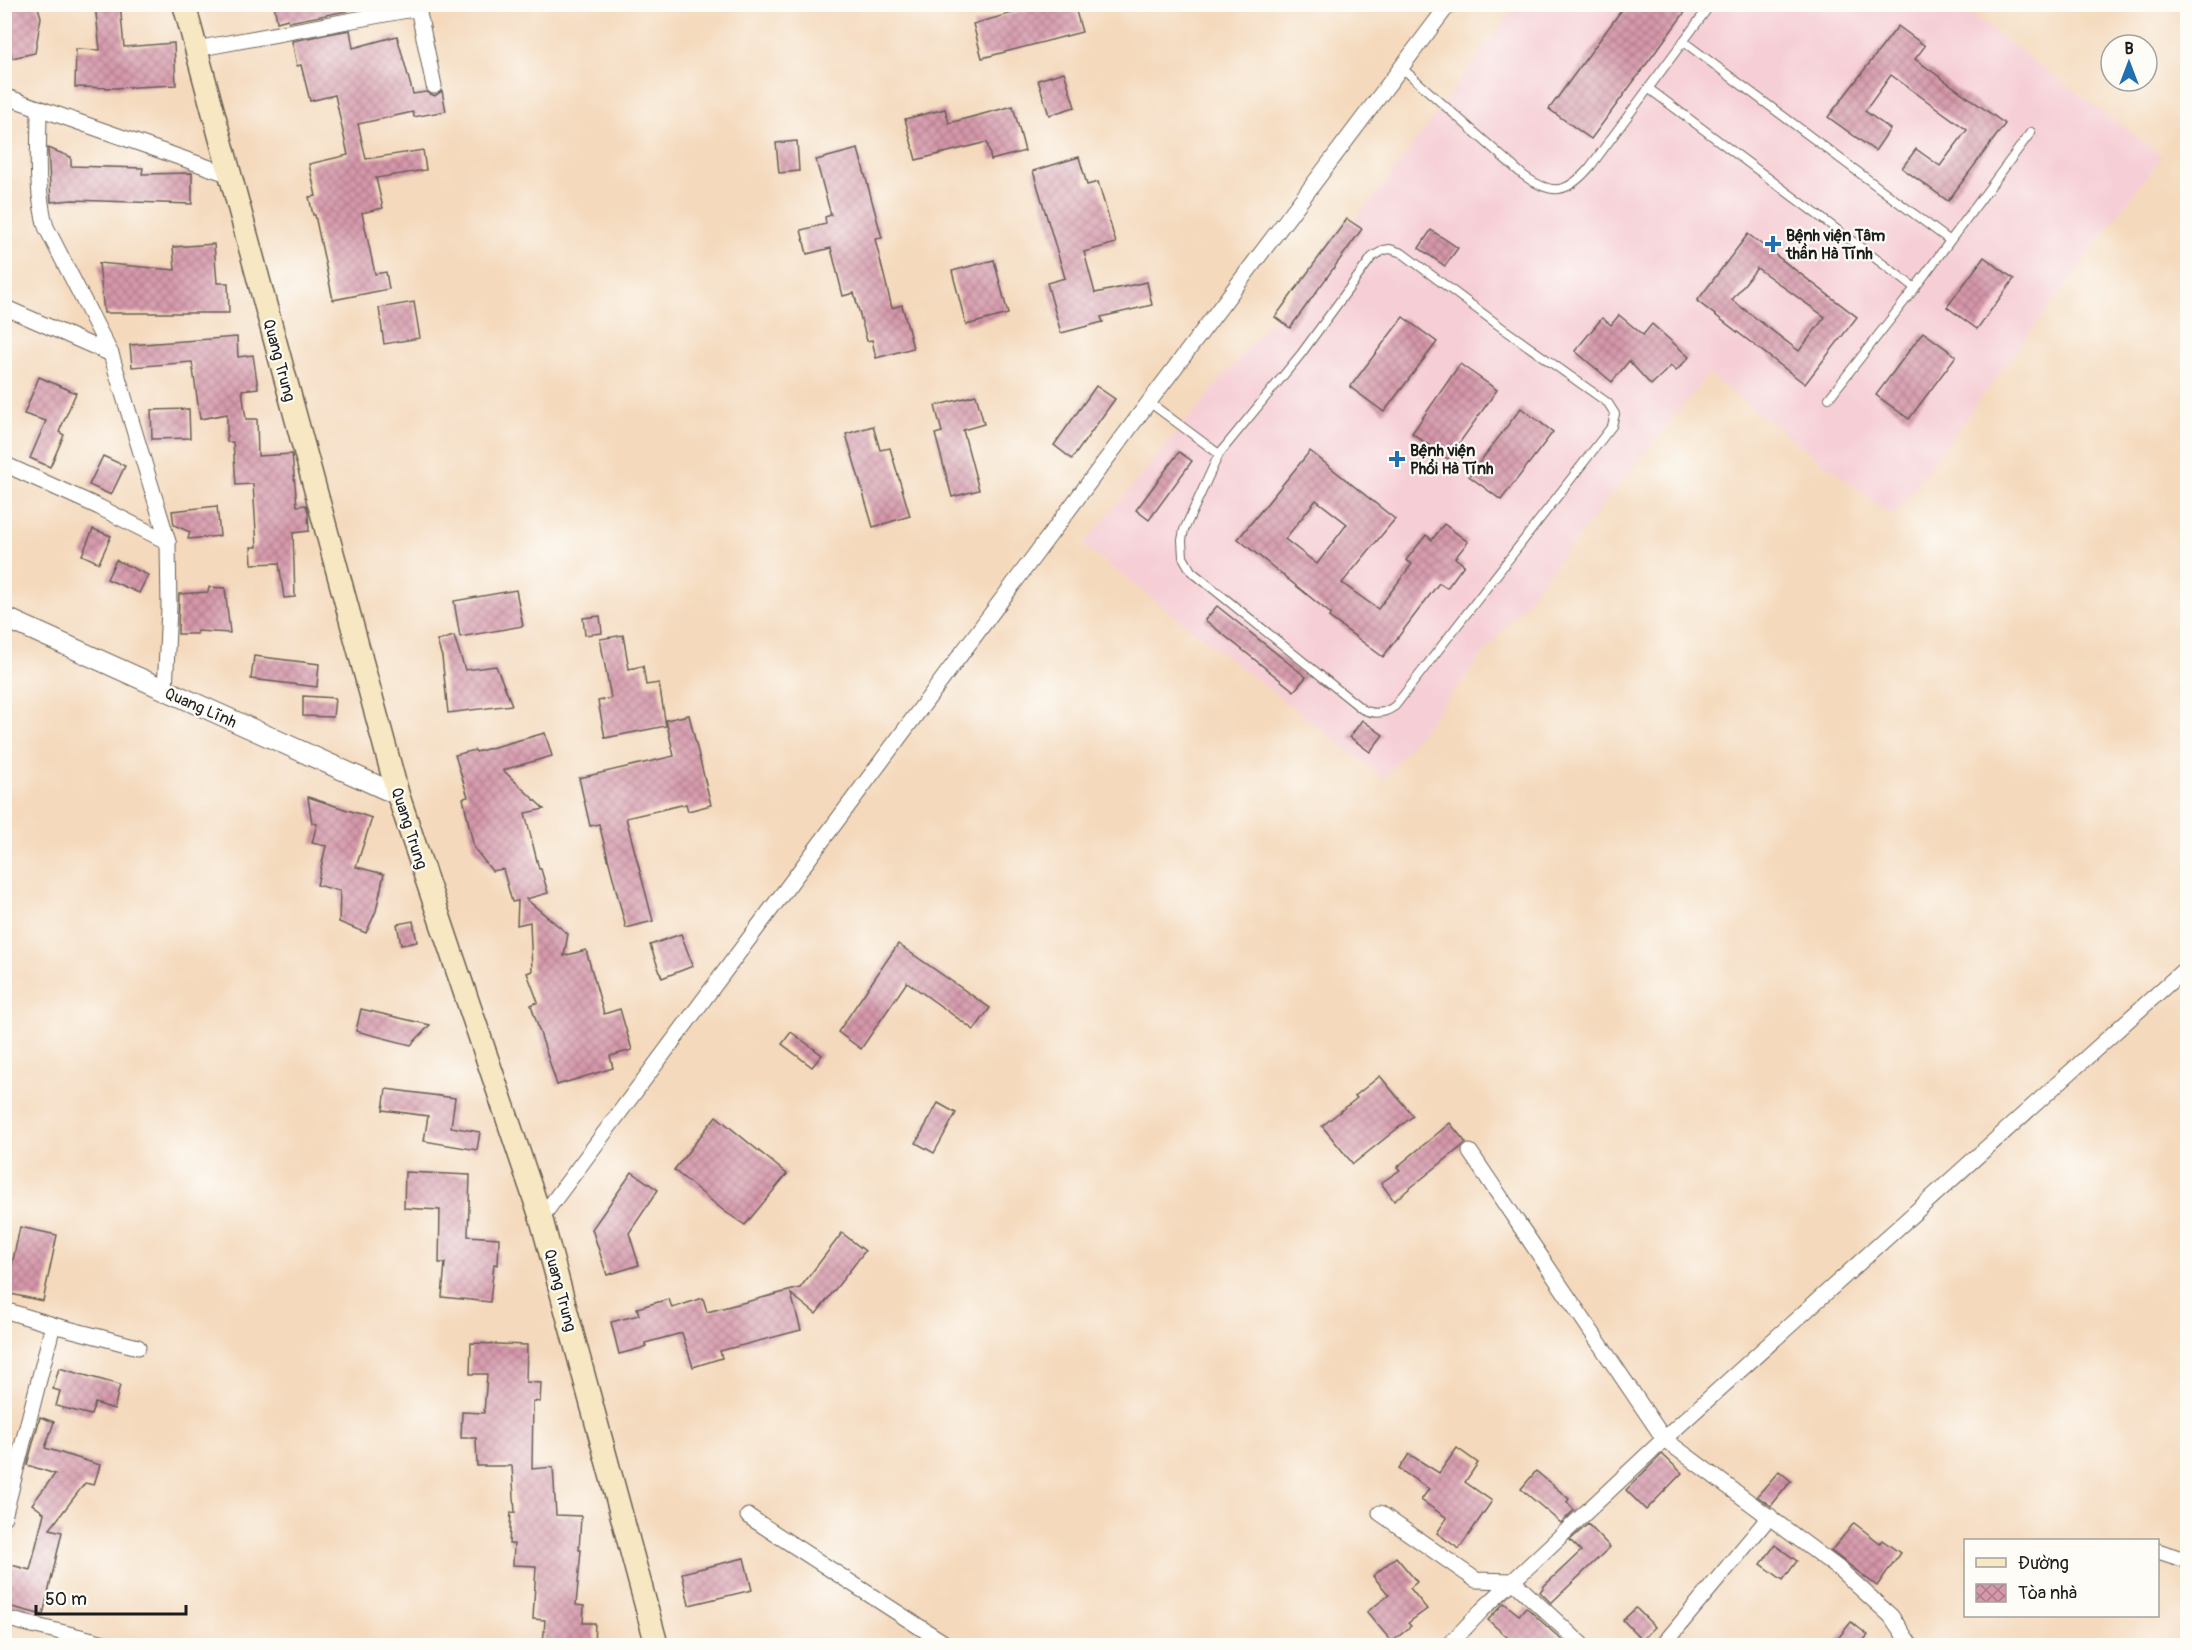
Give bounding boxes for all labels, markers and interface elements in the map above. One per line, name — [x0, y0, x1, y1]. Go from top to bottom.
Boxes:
north arrow — [2099, 33, 2159, 93]
text: B — [2124, 39, 2134, 59]
place label: Bệnh viện Tâm thần Hà Tĩnh — [1785, 226, 1885, 264]
marker: Bệnh viện Tâm thần Hà Tĩnh — [1764, 235, 1782, 253]
street label: Quang Trung — [258, 317, 300, 404]
place label: Bệnh viện Phổi Hà Tĩnh — [1410, 441, 1494, 479]
marker: Bệnh viện Phổi Hà Tĩnh — [1388, 450, 1406, 468]
street label: Quang Lĩnh — [162, 683, 240, 733]
street label: Quang Trung — [386, 785, 432, 872]
street label: Quang Trung — [539, 1247, 581, 1334]
legend — [1964, 1539, 2159, 1617]
text: Đường — [2018, 1552, 2069, 1575]
scale bar — [36, 1578, 186, 1616]
text: Tòa nhà — [2018, 1582, 2077, 1605]
text: 50 m — [45, 1588, 87, 1611]

